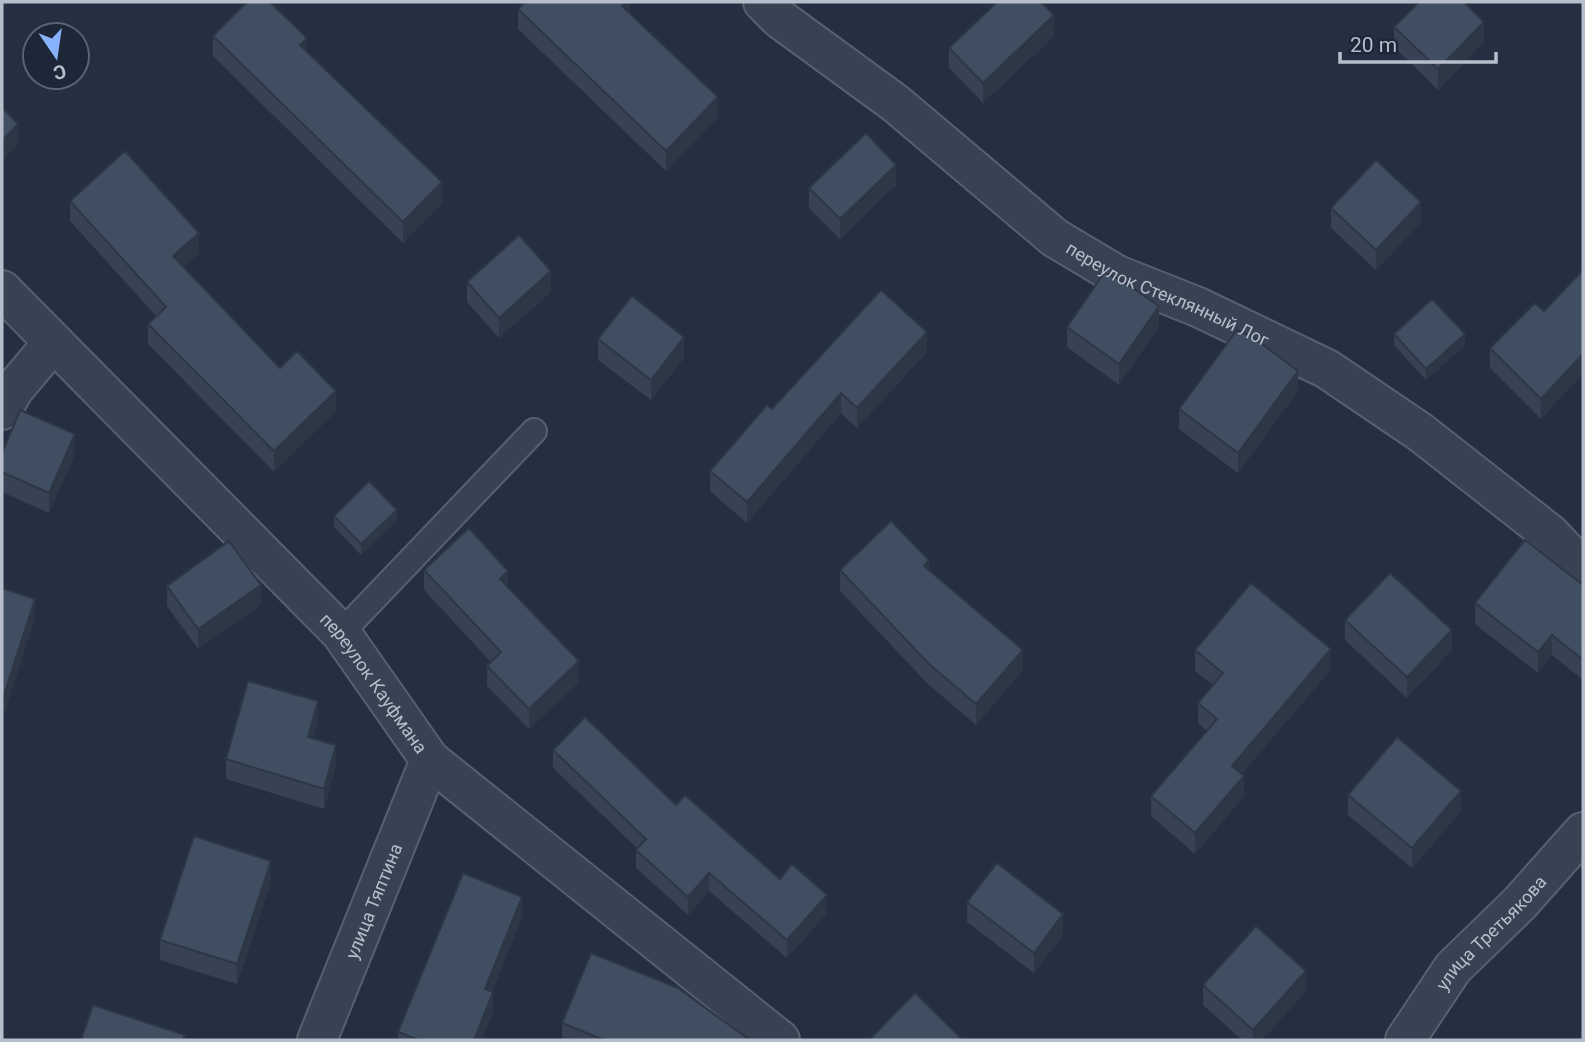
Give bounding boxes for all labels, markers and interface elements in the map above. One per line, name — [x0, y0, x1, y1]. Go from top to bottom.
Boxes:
north arrow — [21, 21, 91, 91]
scale bar — [1340, 21, 1496, 65]
text: 20 m — [1350, 33, 1397, 57]
text: С — [51, 59, 68, 85]
street label: переулок Стеклянный Лог — [1063, 237, 1273, 350]
street label: переулок Кауфмана — [316, 608, 432, 757]
street label: улица Тяптина — [340, 840, 406, 962]
street label: улица Третьякова — [1431, 871, 1550, 994]

